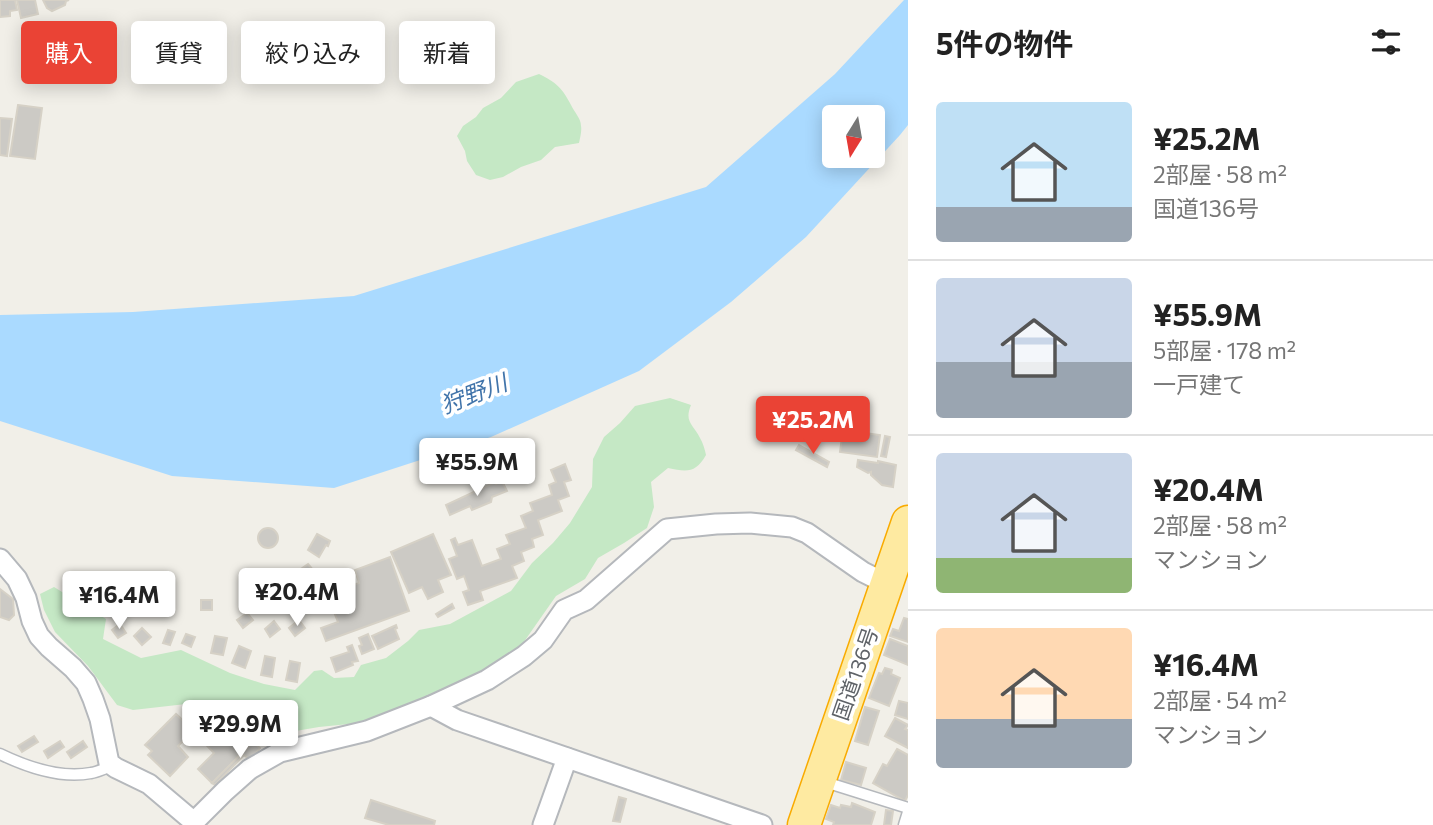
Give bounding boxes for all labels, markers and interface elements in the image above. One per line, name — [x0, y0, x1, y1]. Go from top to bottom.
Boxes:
chip: 購入 — [21, 21, 117, 84]
chip: 賃貸 — [131, 21, 227, 84]
chip: 絞り込み — [241, 21, 385, 84]
chip: 新着 — [399, 21, 495, 84]
icon: filters — [1367, 23, 1405, 61]
text: 5件の物件 — [936, 24, 1074, 61]
north arrow — [822, 105, 886, 168]
map controls — [822, 105, 885, 168]
text: ¥25.2M — [1153, 119, 1260, 156]
icon: home — [992, 130, 1076, 214]
text: 2部屋 · 58 m² — [1153, 160, 1287, 188]
text: 国道136号 — [1153, 194, 1259, 222]
text: ¥55.9M — [1153, 295, 1262, 332]
icon: home — [992, 306, 1076, 390]
text: 5部屋 · 178 m² — [1153, 336, 1296, 364]
water label: 狩野川 — [436, 367, 514, 419]
text: 一戸建て — [1153, 370, 1245, 398]
pin: ¥25.2M — [756, 396, 870, 456]
text: ¥25.2M — [772, 405, 854, 433]
pin: ¥55.9M — [420, 438, 534, 498]
text: ¥55.9M — [435, 447, 519, 475]
text: ¥20.4M — [1153, 470, 1264, 507]
icon: home — [992, 481, 1076, 565]
text: 2部屋 · 58 m² — [1153, 511, 1287, 539]
text: マンション — [1153, 545, 1268, 573]
pin: ¥20.4M — [240, 568, 354, 628]
pin: ¥16.4M — [62, 572, 176, 631]
text: ¥20.4M — [255, 577, 339, 605]
text: ¥16.4M — [78, 580, 160, 608]
street label: 国道136号 — [827, 624, 882, 723]
text: ¥16.4M — [1153, 645, 1259, 682]
icon: home — [992, 656, 1076, 740]
text: 2部屋 · 54 m² — [1153, 686, 1287, 714]
pin: ¥29.9M — [183, 700, 297, 760]
text: ¥29.9M — [198, 709, 282, 737]
text: マンション — [1153, 720, 1268, 748]

